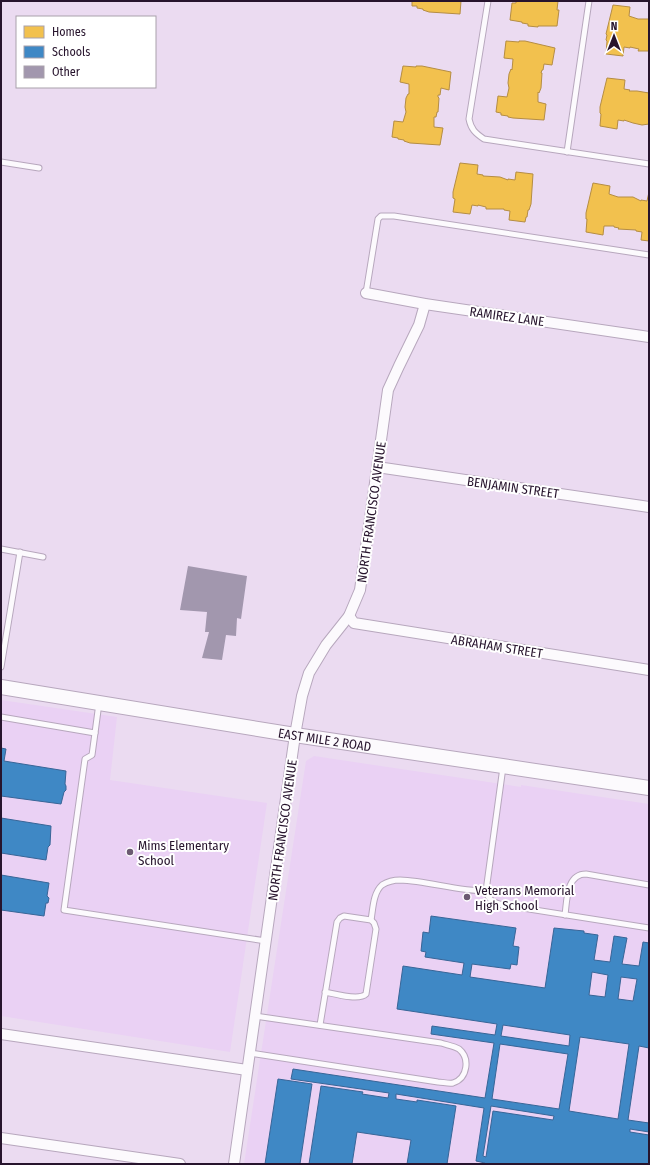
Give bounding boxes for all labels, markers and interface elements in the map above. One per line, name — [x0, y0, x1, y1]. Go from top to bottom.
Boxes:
legend — [16, 16, 156, 88]
north arrow — [594, 16, 634, 56]
text: N — [611, 20, 617, 33]
text: Homes — [52, 25, 86, 39]
text: Schools — [52, 45, 90, 59]
text: Other — [52, 65, 81, 79]
street label: RAMIREZ LANE — [469, 304, 545, 329]
street label: NORTH FRANCISCO AVENUE — [354, 441, 389, 584]
street label: BENJAMIN STREET — [466, 474, 560, 501]
street label: ABRAHAM STREET — [450, 632, 544, 661]
street label: EAST MILE 2 ROAD — [277, 725, 372, 754]
street label: NORTH FRANCISCO AVENUE — [265, 759, 300, 902]
place label: Mims Elementary School — [138, 838, 229, 868]
marker: Mims Elementary School — [125, 847, 135, 857]
place label: Veterans Memorial High School — [475, 883, 575, 913]
marker: Veterans Memorial High School — [462, 892, 472, 902]

